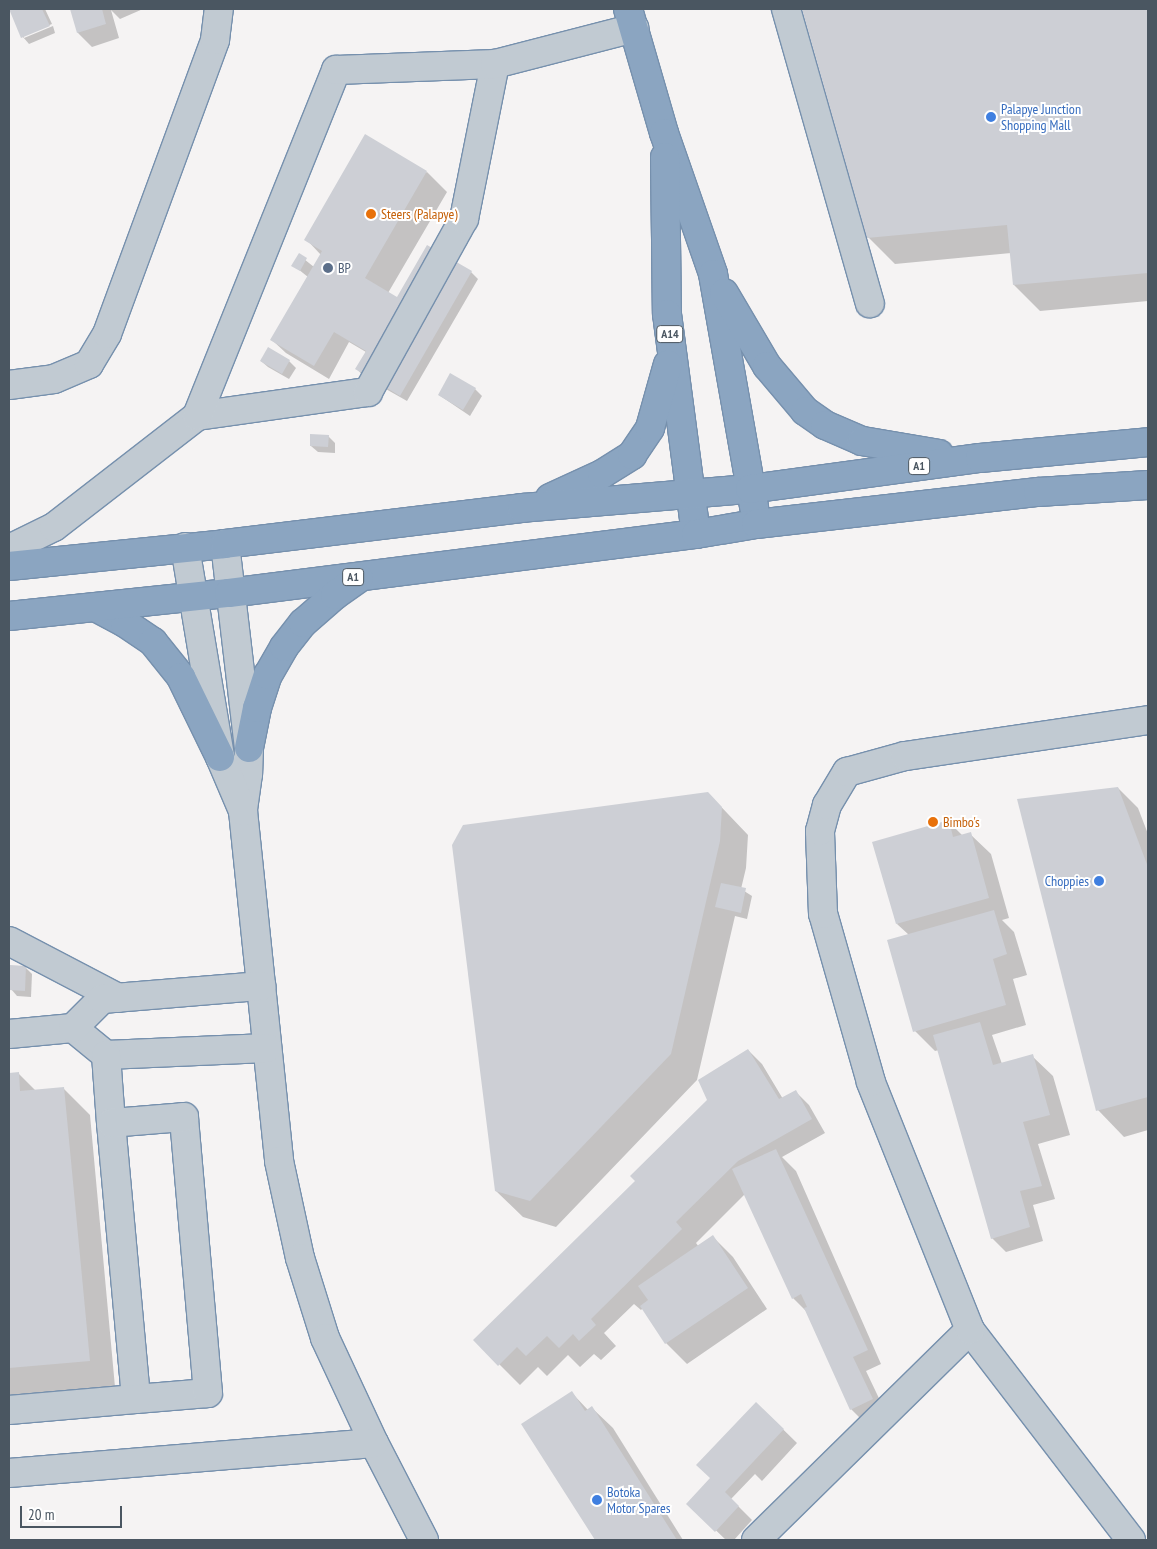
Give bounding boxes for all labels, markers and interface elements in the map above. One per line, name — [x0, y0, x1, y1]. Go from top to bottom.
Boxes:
place label: Palapye Junction Shopping Mall — [1001, 101, 1081, 134]
marker: Palapye Junction Shopping Mall — [985, 111, 997, 123]
place label: Steers (Palapye) — [381, 206, 458, 222]
marker: Steers (Palapye) — [365, 208, 377, 220]
place label: BP — [338, 260, 351, 276]
marker: BP — [322, 262, 334, 274]
road number: A14 — [656, 324, 684, 344]
road number: A1 — [908, 456, 930, 476]
road number: A1 — [342, 568, 364, 586]
place label: Bimbo's — [943, 814, 980, 830]
marker: Bimbo's — [927, 816, 939, 828]
place label: Choppies — [1045, 873, 1089, 889]
marker: Choppies — [1093, 875, 1105, 887]
place label: Botoka Motor Spares — [607, 1484, 671, 1516]
marker: Botoka Motor Spares — [591, 1494, 603, 1506]
scale bar — [22, 1496, 125, 1528]
text: 20 m — [28, 1505, 54, 1524]

